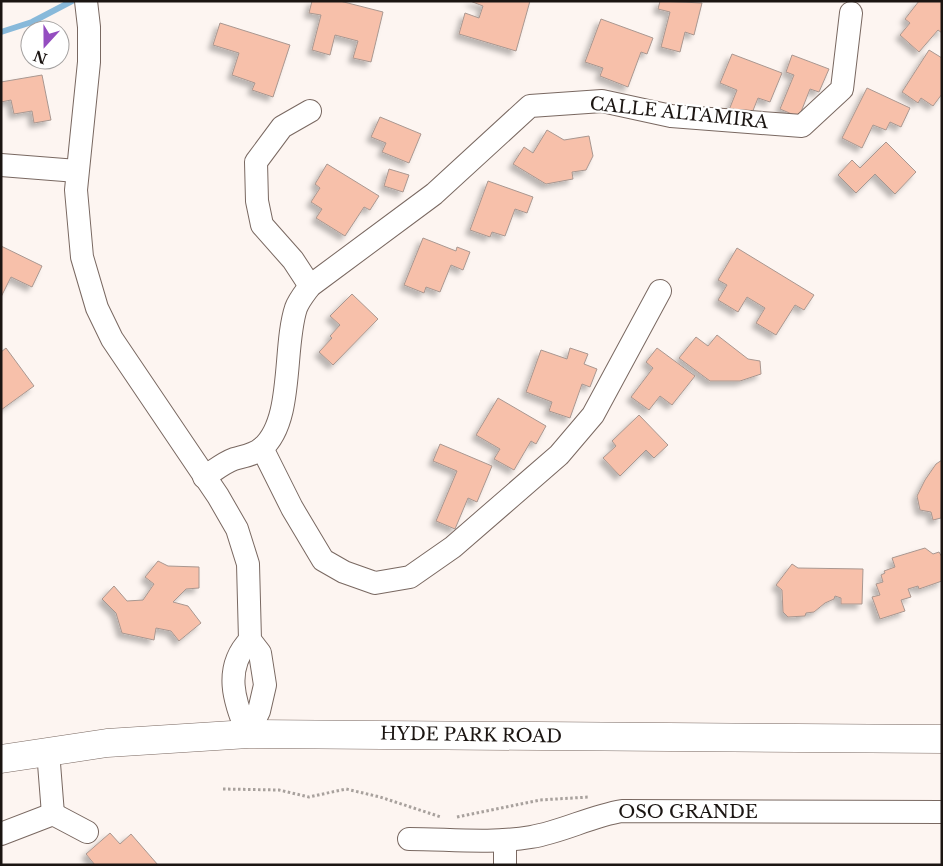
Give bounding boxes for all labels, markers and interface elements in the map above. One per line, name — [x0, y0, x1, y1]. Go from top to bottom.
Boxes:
north arrow — [20, 20, 70, 70]
text: N — [31, 46, 50, 68]
street label: CALLE ALTAMIRA — [589, 93, 770, 133]
street label: HYDE PARK ROAD — [380, 722, 562, 748]
street label: OSO GRANDE — [618, 801, 758, 823]

